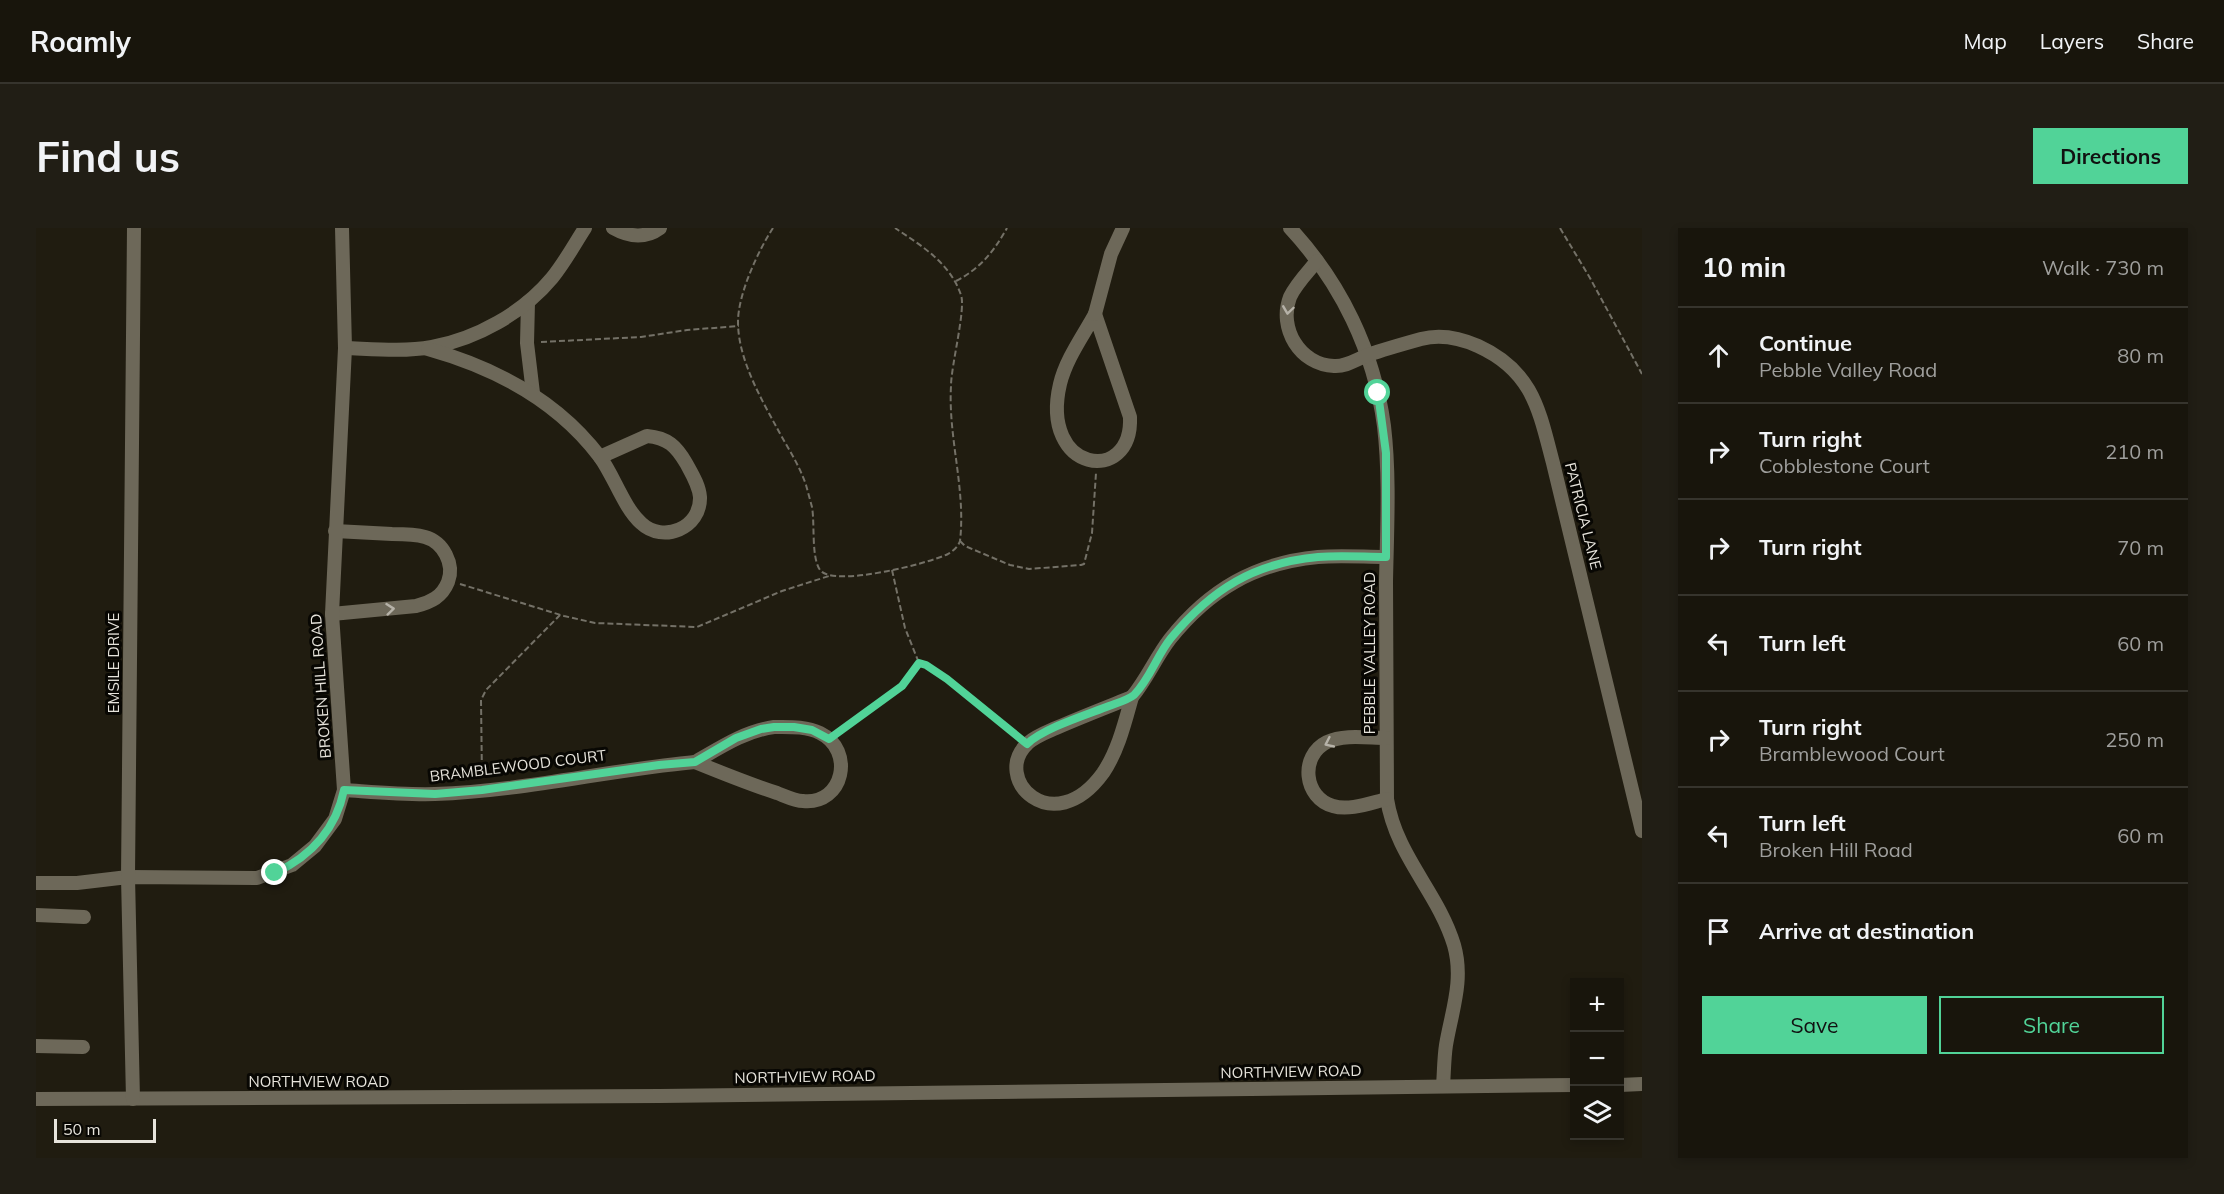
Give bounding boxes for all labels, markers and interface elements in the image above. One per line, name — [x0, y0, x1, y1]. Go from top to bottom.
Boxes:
text: Roamly — [30, 24, 131, 59]
text: Map — [1964, 28, 2007, 54]
text: Layers — [2040, 28, 2104, 54]
text: Share — [2137, 28, 2194, 54]
button: Directions — [2033, 128, 2188, 184]
text: Find us — [36, 130, 180, 183]
text: 10 min — [1702, 251, 1786, 284]
text: Walk · 730 m — [2042, 255, 2164, 280]
one-way arrow — [1282, 305, 1295, 315]
text: Continue — [1759, 329, 1852, 357]
icon: ahead — [1702, 339, 1735, 372]
text: 80 m — [2117, 343, 2164, 368]
text: Pebble Valley Road — [1759, 357, 1937, 382]
route start — [1364, 379, 1390, 405]
text: Turn right — [1759, 425, 1862, 453]
icon: right — [1702, 435, 1735, 468]
text: 210 m — [2105, 439, 2164, 464]
text: Cobblestone Court — [1759, 453, 1930, 478]
street label: PATRICIA LANE — [1561, 460, 1606, 572]
icon: right — [1702, 531, 1735, 564]
text: Turn right — [1759, 533, 1862, 561]
text: 70 m — [2117, 535, 2164, 560]
street label: PEBBLE VALLEY ROAD — [1360, 572, 1379, 734]
one-way arrow — [386, 603, 395, 616]
street label: EMSILE DRIVE — [104, 613, 123, 713]
street label: BROKEN HILL ROAD — [306, 613, 335, 759]
icon: left — [1702, 627, 1735, 660]
text: Turn left — [1759, 629, 1846, 657]
text: 60 m — [2117, 631, 2164, 656]
text: Turn right — [1759, 713, 1862, 741]
icon: right — [1702, 723, 1735, 756]
text: 250 m — [2105, 727, 2164, 752]
one-way arrow — [1324, 735, 1335, 747]
text: Bramblewood Court — [1759, 741, 1945, 766]
street label: BRAMBLEWOOD COURT — [429, 745, 607, 786]
text: Turn left — [1759, 809, 1846, 837]
icon: left — [1702, 819, 1735, 852]
text: 60 m — [2117, 823, 2164, 848]
text: Broken Hill Road — [1759, 837, 1913, 862]
route end — [261, 859, 287, 885]
icon: arrive — [1702, 915, 1735, 948]
text: Arrive at destination — [1759, 917, 1974, 945]
map controls — [1570, 978, 1624, 1140]
button: + — [1570, 978, 1624, 1032]
button: Save — [1702, 996, 1927, 1054]
button: Share — [1939, 996, 2164, 1054]
button: − — [1570, 1032, 1624, 1086]
street label: NORTHVIEW ROAD — [1220, 1061, 1362, 1082]
street label: NORTHVIEW ROAD — [734, 1066, 876, 1087]
street label: NORTHVIEW ROAD — [248, 1072, 390, 1091]
button: layers — [1570, 1086, 1624, 1140]
scale bar — [54, 1116, 156, 1144]
text: 50 m — [63, 1119, 100, 1139]

